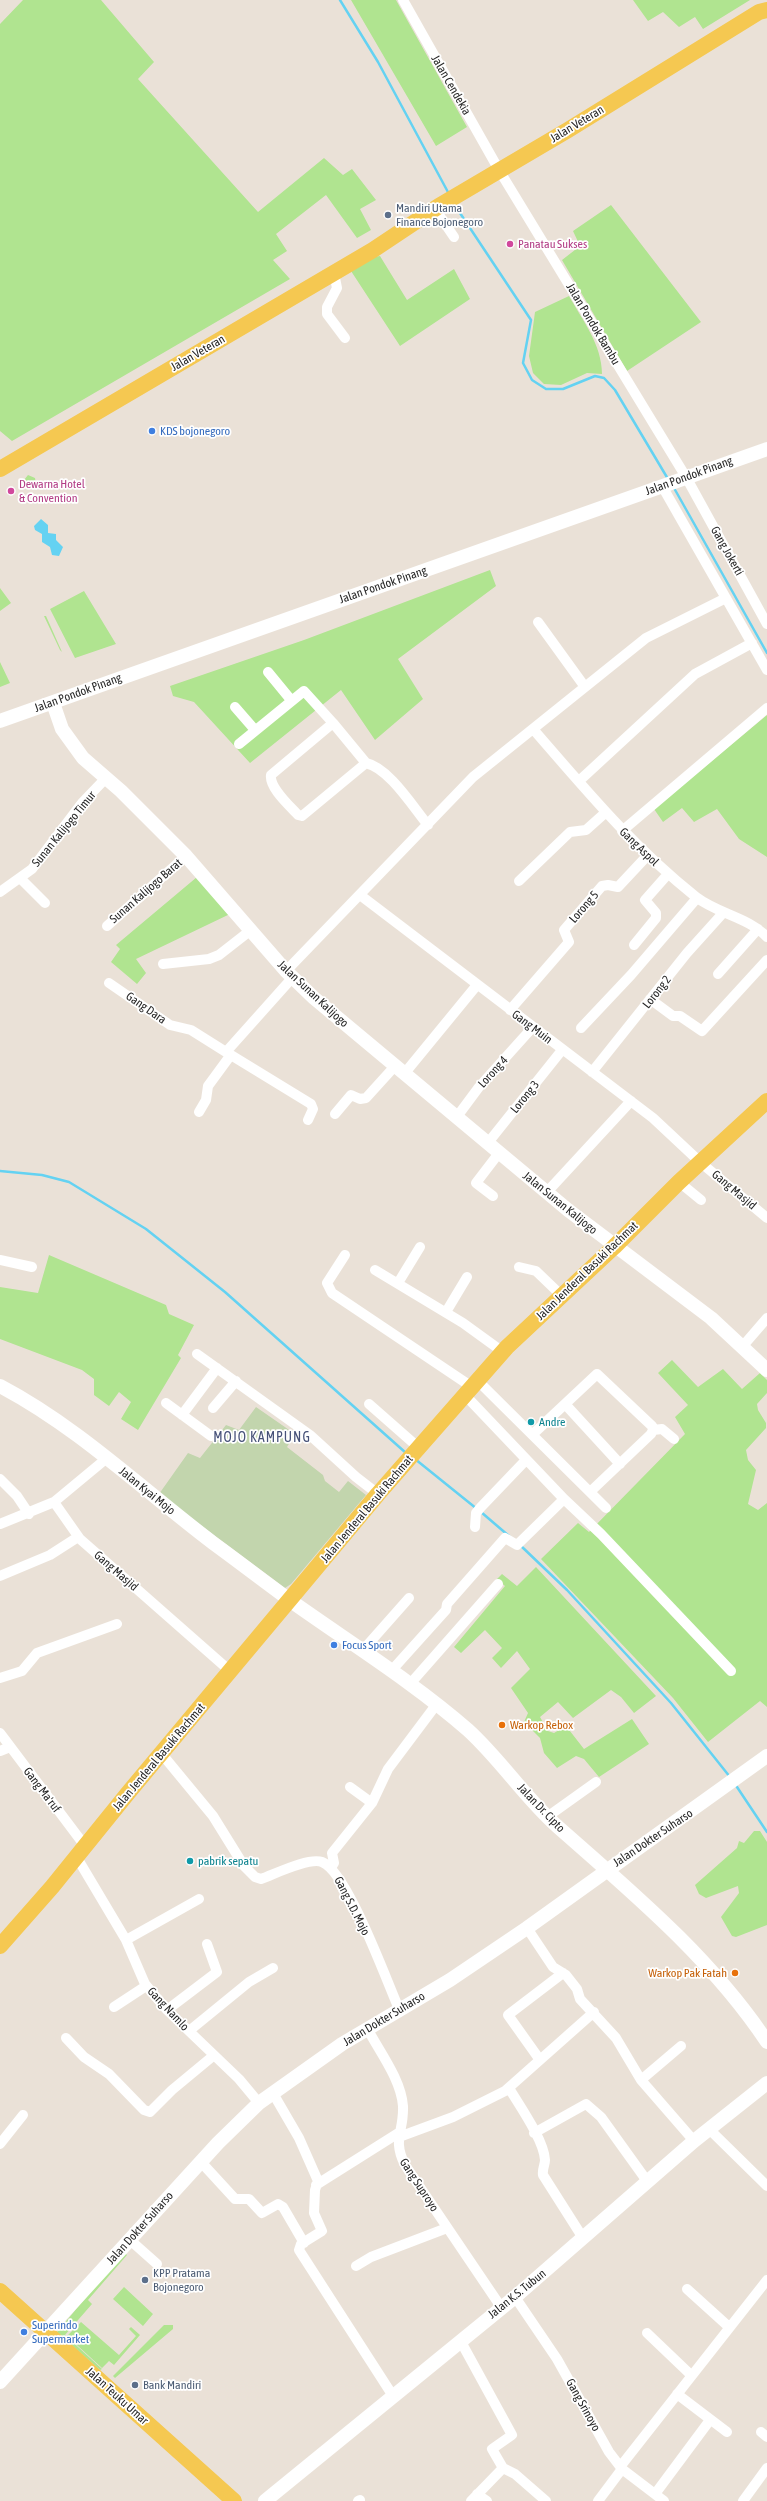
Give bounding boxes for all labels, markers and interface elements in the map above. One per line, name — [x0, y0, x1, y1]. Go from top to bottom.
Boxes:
street label: Jalan Cendekia — [428, 53, 474, 117]
street label: Jalan Veteran — [548, 102, 606, 146]
place label: Mandiri Utama Finance Bojonegoro — [396, 201, 483, 229]
marker: Mandiri Utama Finance Bojonegoro — [383, 210, 393, 220]
place label: Panatau Sukses — [518, 237, 587, 251]
marker: Panatau Sukses — [505, 239, 515, 249]
street label: Jalan Pondok Bambu — [563, 281, 623, 367]
street label: Jalan Veteran — [168, 332, 228, 374]
place label: KDS bojonegoro — [160, 424, 230, 438]
marker: KDS bojonegoro — [147, 426, 157, 436]
street label: Jalan Pondok Pinang — [643, 454, 735, 498]
place label: Dewarna Hotel & Convention — [19, 477, 85, 505]
marker: Dewarna Hotel & Convention — [6, 486, 16, 496]
street label: Gang Jokerti — [708, 524, 746, 578]
street label: Jalan Pondok Pinang — [337, 563, 429, 607]
street label: Jalan Pondok Pinang — [32, 671, 124, 715]
street label: Sunan Kalijogo Timur — [29, 788, 99, 870]
street label: Gang Aspol — [616, 825, 662, 869]
street label: Sunan Kalijogo Barat — [107, 856, 185, 926]
street label: Lorong 5 — [566, 888, 602, 926]
street label: Jalan Sunan Kalijogo — [275, 958, 351, 1030]
street label: Lorong 2 — [640, 973, 674, 1011]
street label: Gang Dara — [123, 989, 169, 1027]
street label: Gang Muin — [509, 1007, 555, 1047]
street label: Lorong 4 — [475, 1053, 511, 1091]
street label: Lorong 3 — [508, 1078, 542, 1116]
street label: Gang Masjid — [709, 1167, 759, 1213]
street label: Jalan Sunan Kalijogo — [520, 1169, 600, 1237]
street label: Jalan Jenderal Basuki Rachmat — [533, 1219, 641, 1323]
place label: Andre — [539, 1415, 565, 1429]
marker: Andre — [526, 1417, 536, 1427]
district label: MOJO KAMPUNG — [213, 1430, 311, 1446]
street label: Jalan Jenderal Basuki Rachmat — [318, 1452, 416, 1566]
street label: Jalan Kyai Mojo — [116, 1464, 178, 1518]
street label: Gang Masjid — [91, 1548, 141, 1594]
place label: Focus Sport — [342, 1638, 392, 1652]
marker: Focus Sport — [329, 1640, 339, 1650]
street label: Jalan Jenderal Basuki Rachmat — [110, 1700, 208, 1814]
place label: Warkop Rebox — [510, 1718, 573, 1732]
marker: Warkop Rebox — [497, 1720, 507, 1730]
street label: Gang Ma'ruf — [20, 1765, 64, 1815]
street label: Jalan Dr. Cipto — [514, 1781, 568, 1835]
street label: Jalan Dokter Suharso — [610, 1806, 696, 1870]
place label: pabrik sepatu — [198, 1854, 258, 1868]
marker: pabrik sepatu — [185, 1856, 195, 1866]
street label: Gang S.D. Mojo — [331, 1874, 373, 1938]
place label: Warkop Pak Fatah — [648, 1966, 727, 1980]
marker: Warkop Pak Fatah — [730, 1968, 740, 1978]
street label: Gang Namlo — [144, 1984, 192, 2034]
street label: Jalan Dokter Suharso — [340, 1989, 428, 2049]
street label: Gang Suproyo — [396, 2156, 442, 2214]
street label: Jalan Dokter Suharso — [104, 2189, 176, 2267]
place label: KPP Pratama Bojonegoro — [153, 2266, 210, 2294]
street label: Jalan K.S. Tubun — [485, 2266, 549, 2322]
marker: KPP Pratama Bojonegoro — [140, 2275, 150, 2285]
place label: Superindo Supermarket — [32, 2318, 89, 2346]
marker: Superindo Supermarket — [19, 2327, 29, 2337]
street label: Jalan Teuku Umar — [83, 2364, 151, 2428]
street label: Gang Srinoyo — [563, 2376, 603, 2434]
place label: Bank Mandiri — [143, 2378, 201, 2392]
marker: Bank Mandiri — [130, 2380, 140, 2390]

